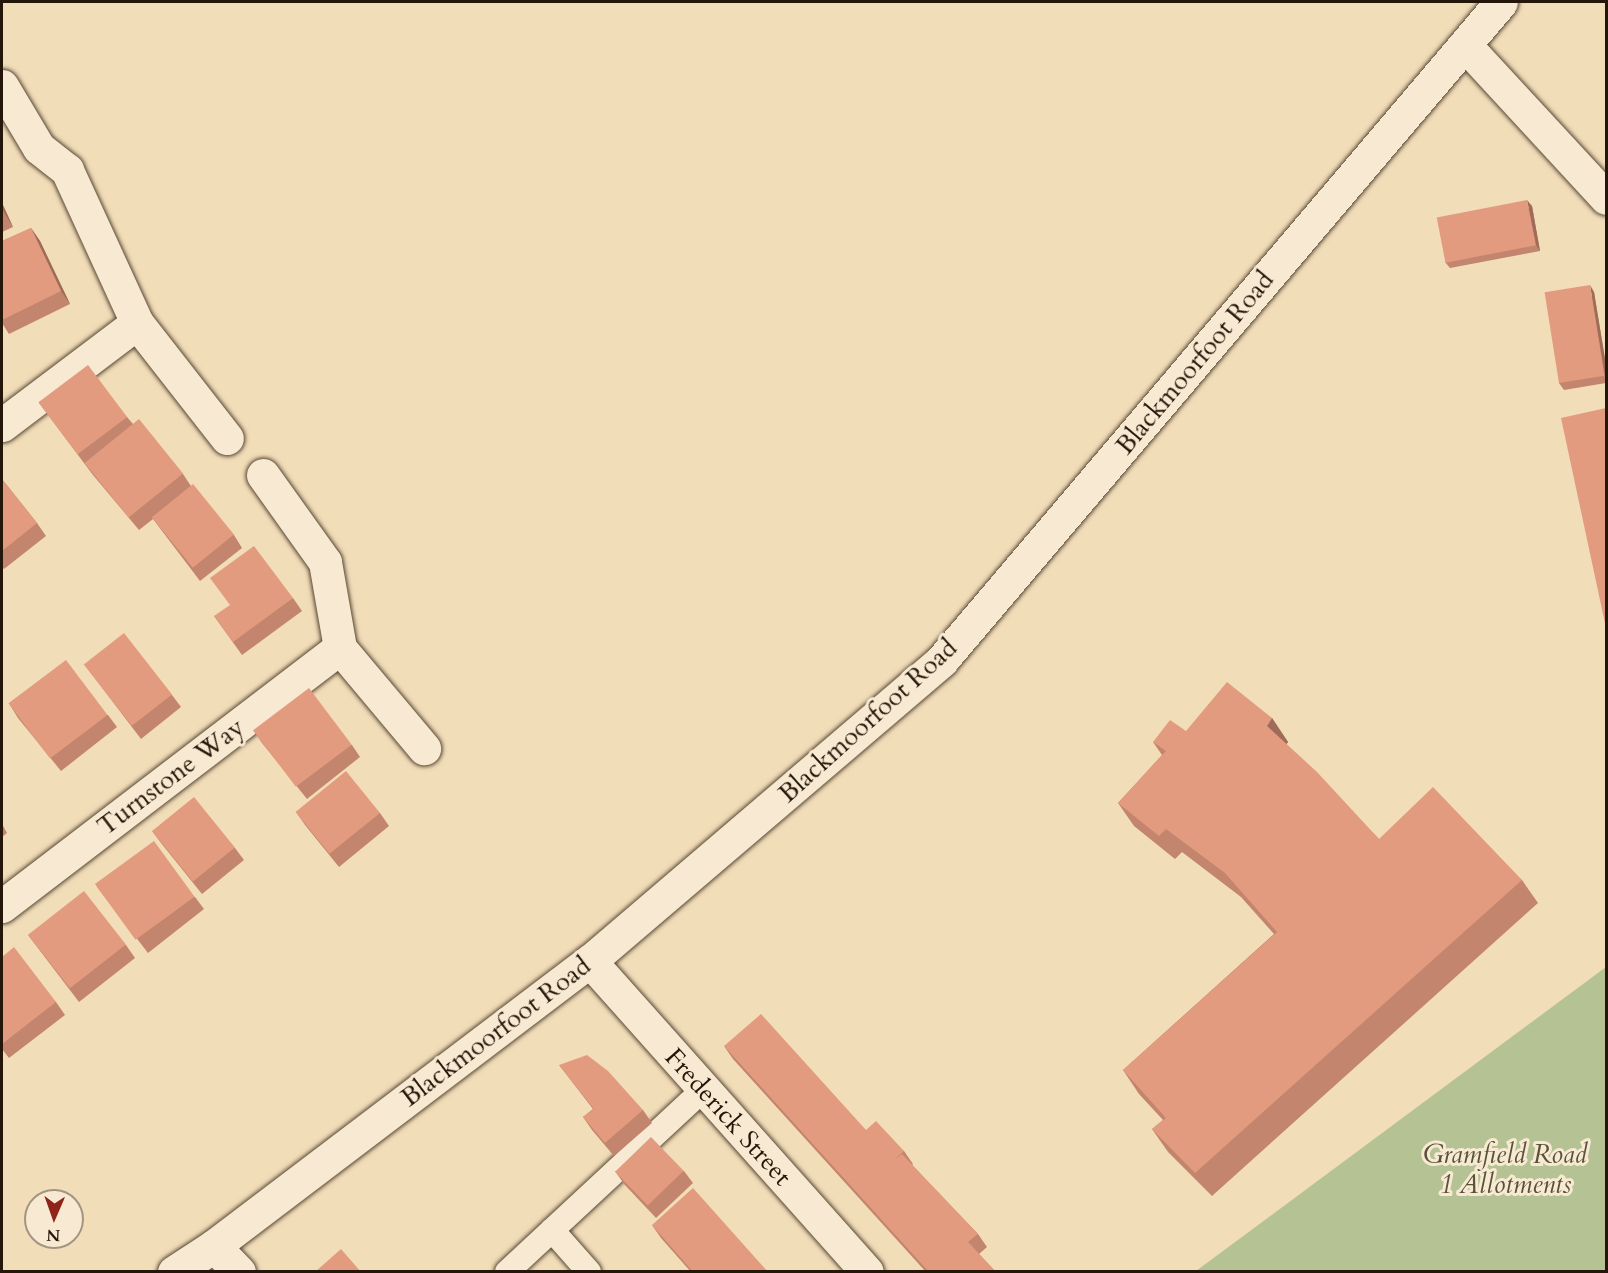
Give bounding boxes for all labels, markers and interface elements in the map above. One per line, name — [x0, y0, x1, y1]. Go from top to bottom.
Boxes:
street label: Blackmoorfoot Road — [1109, 265, 1281, 461]
street label: Blackmoorfoot Road — [772, 633, 964, 809]
street label: Turnstone Way — [91, 712, 251, 842]
street label: Blackmoorfoot Road — [395, 951, 597, 1113]
street label: Frederick Street — [658, 1042, 798, 1192]
park label: Gramfield Road 1 Allotments — [1423, 1139, 1587, 1200]
north arrow — [24, 1189, 84, 1249]
text: N — [46, 1224, 61, 1246]

